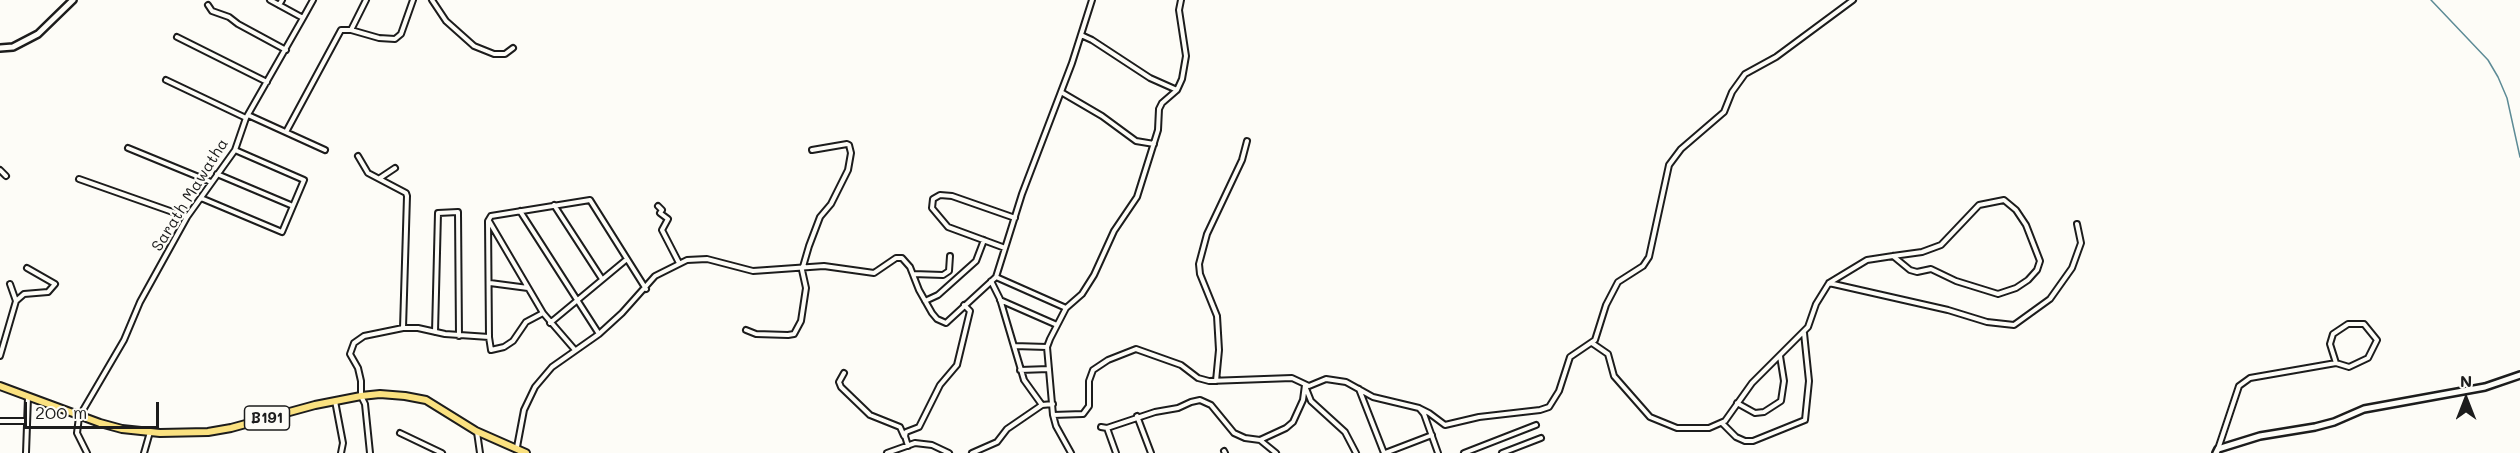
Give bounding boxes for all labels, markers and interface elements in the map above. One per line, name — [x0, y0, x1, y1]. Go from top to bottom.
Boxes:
street label: Sarath Mawatha — [148, 135, 232, 255]
north arrow — [2436, 369, 2496, 429]
text: N — [2460, 370, 2472, 391]
scale bar — [27, 390, 162, 428]
text: 200 m — [35, 400, 87, 424]
road number: B191 — [244, 406, 290, 430]

